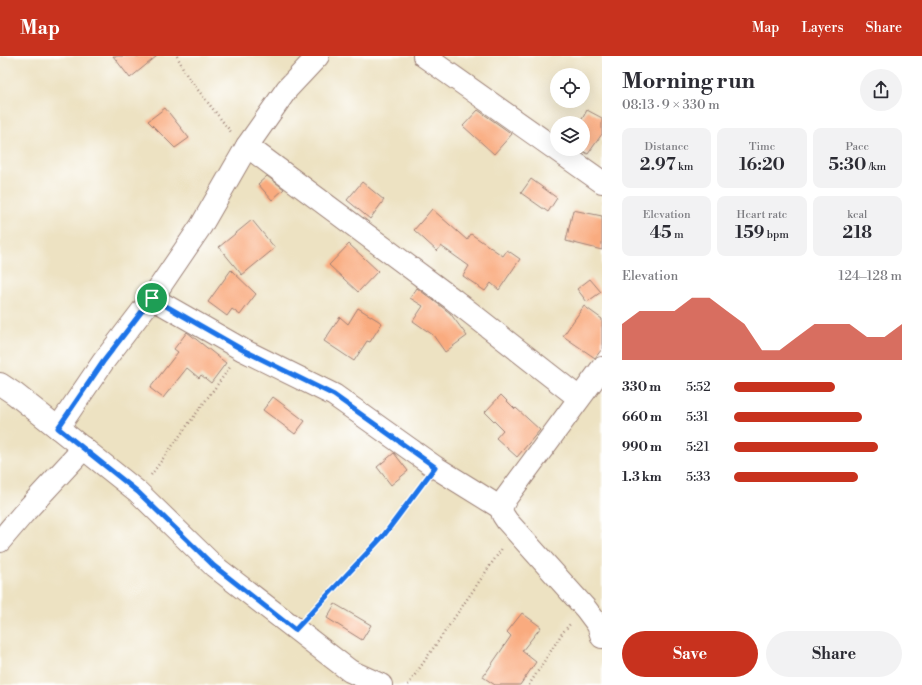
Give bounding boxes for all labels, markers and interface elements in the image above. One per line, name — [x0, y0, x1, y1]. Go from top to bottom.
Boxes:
text: Map — [20, 16, 60, 40]
text: Map — [752, 19, 779, 37]
text: Layers — [801, 19, 844, 37]
text: Share — [866, 19, 902, 37]
map controls — [550, 68, 590, 156]
button: locate — [550, 68, 590, 108]
text: Morning run — [622, 68, 755, 95]
button: share — [860, 69, 902, 111]
text: 08:13 · 9 × 330 m — [622, 97, 720, 113]
button: layers — [550, 116, 590, 156]
text: Distance — [644, 140, 689, 154]
text: Time — [749, 140, 775, 154]
text: Pace — [846, 140, 869, 154]
text: 2.97 — [640, 154, 676, 176]
text: 16:20 — [739, 154, 785, 176]
text: 5:30 — [829, 154, 866, 176]
text: km — [676, 160, 694, 174]
text: /km — [866, 160, 886, 174]
text: Elevation — [643, 208, 690, 222]
text: Heart rate — [737, 208, 787, 222]
text: kcal — [847, 208, 867, 222]
text: 45 — [650, 222, 672, 244]
text: 159 — [735, 222, 764, 244]
text: 218 — [843, 222, 872, 244]
text: m — [672, 228, 684, 242]
text: bpm — [764, 228, 789, 242]
text: Elevation — [622, 268, 678, 284]
text: 124–128 m — [839, 268, 902, 284]
pin — [135, 281, 169, 315]
icon: arrive — [141, 287, 163, 309]
text: 330 m — [622, 379, 661, 395]
text: 5:52 — [686, 379, 711, 395]
text: 660 m — [622, 409, 662, 425]
text: 5:31 — [686, 409, 709, 425]
text: 990 m — [622, 439, 662, 455]
text: 5:21 — [686, 439, 709, 455]
text: 1.3 km — [622, 469, 662, 485]
text: 5:33 — [686, 469, 710, 485]
button: Save — [622, 631, 758, 677]
button: Share — [766, 631, 902, 677]

